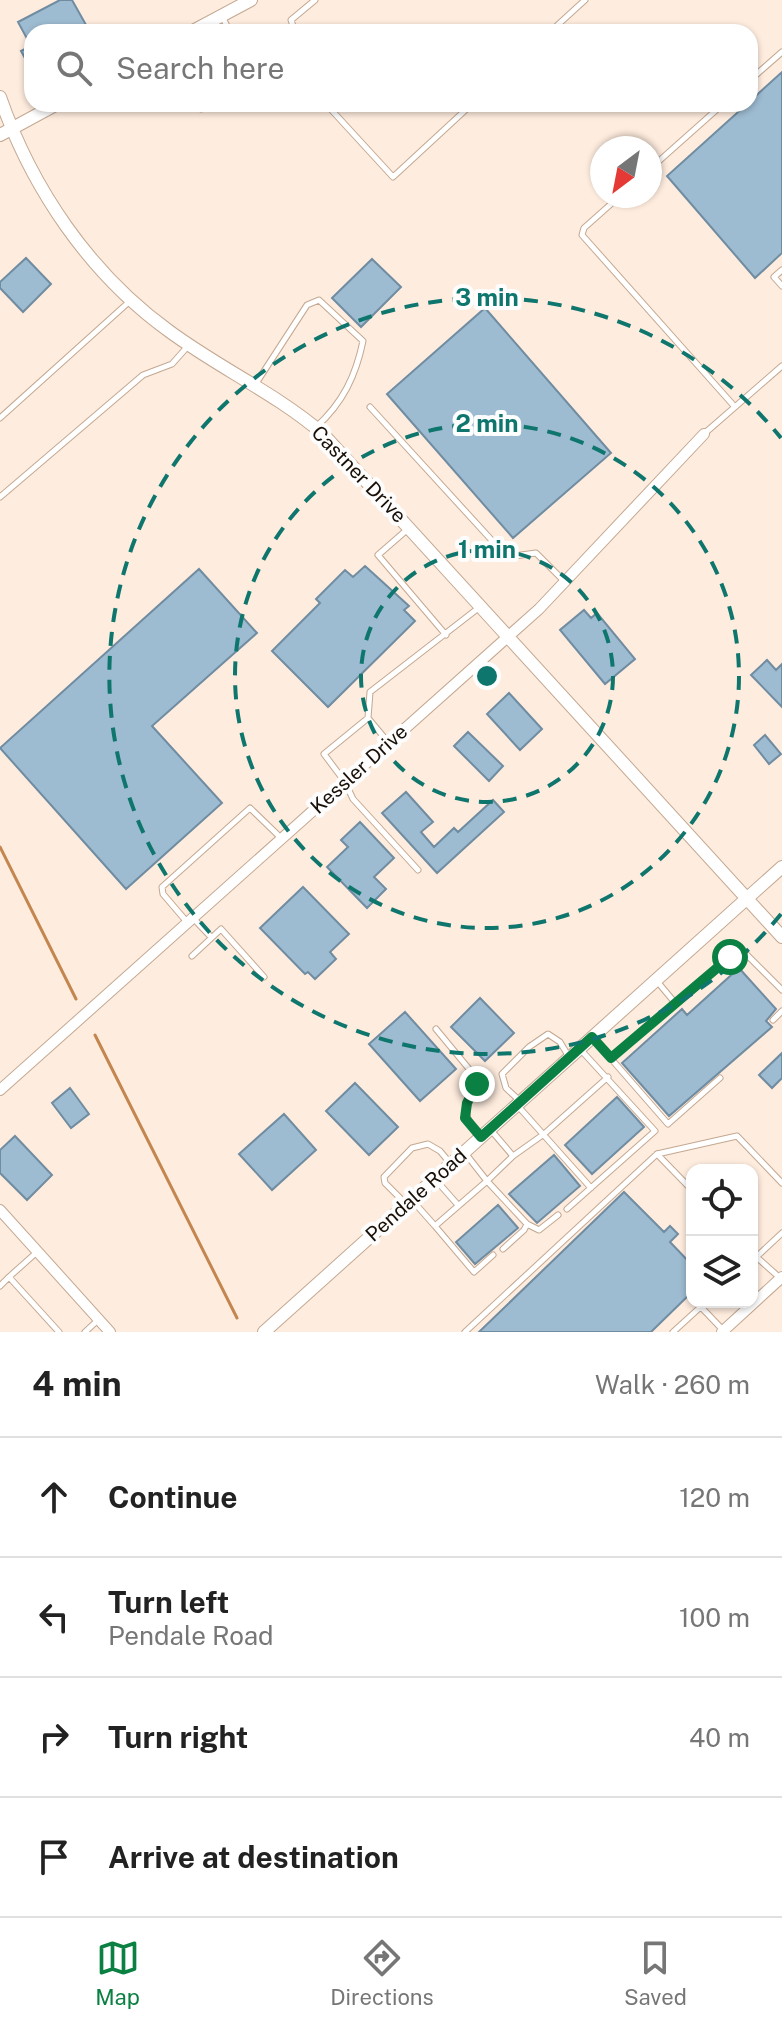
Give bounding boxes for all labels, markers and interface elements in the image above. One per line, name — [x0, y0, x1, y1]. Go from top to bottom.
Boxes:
search box — [24, 24, 758, 112]
icon: search — [52, 46, 96, 90]
text: Search here — [116, 50, 284, 86]
north arrow — [590, 136, 662, 208]
text: 3 min — [455, 283, 519, 311]
text: 2 min — [456, 409, 518, 437]
street label: Castner Drive — [307, 420, 411, 528]
text: 1 min — [458, 535, 516, 563]
centre of rings — [473, 662, 501, 690]
street label: Kessler Drive — [306, 719, 412, 819]
route start — [712, 939, 748, 975]
route end — [459, 1066, 495, 1102]
street label: Pendale Road — [361, 1143, 471, 1247]
map controls — [686, 1164, 758, 1308]
button: locate — [686, 1164, 758, 1236]
button: layers — [686, 1236, 758, 1308]
text: 4 min — [32, 1364, 122, 1404]
text: Walk · 260 m — [595, 1369, 750, 1400]
icon: ahead — [32, 1475, 76, 1519]
text: Continue — [108, 1479, 238, 1515]
text: 120 m — [679, 1482, 750, 1513]
text: Turn left — [108, 1584, 229, 1620]
icon: left — [32, 1595, 76, 1639]
text: 100 m — [679, 1602, 750, 1633]
text: Pendale Road — [108, 1620, 274, 1651]
icon: right — [32, 1715, 76, 1759]
text: Turn right — [108, 1719, 248, 1755]
text: 40 m — [689, 1722, 750, 1753]
icon: arrive — [32, 1835, 76, 1879]
text: Arrive at destination — [108, 1839, 399, 1875]
tab: Map — [95, 1936, 140, 2010]
tab: Directions — [330, 1936, 434, 2010]
tab: Saved — [624, 1936, 687, 2010]

